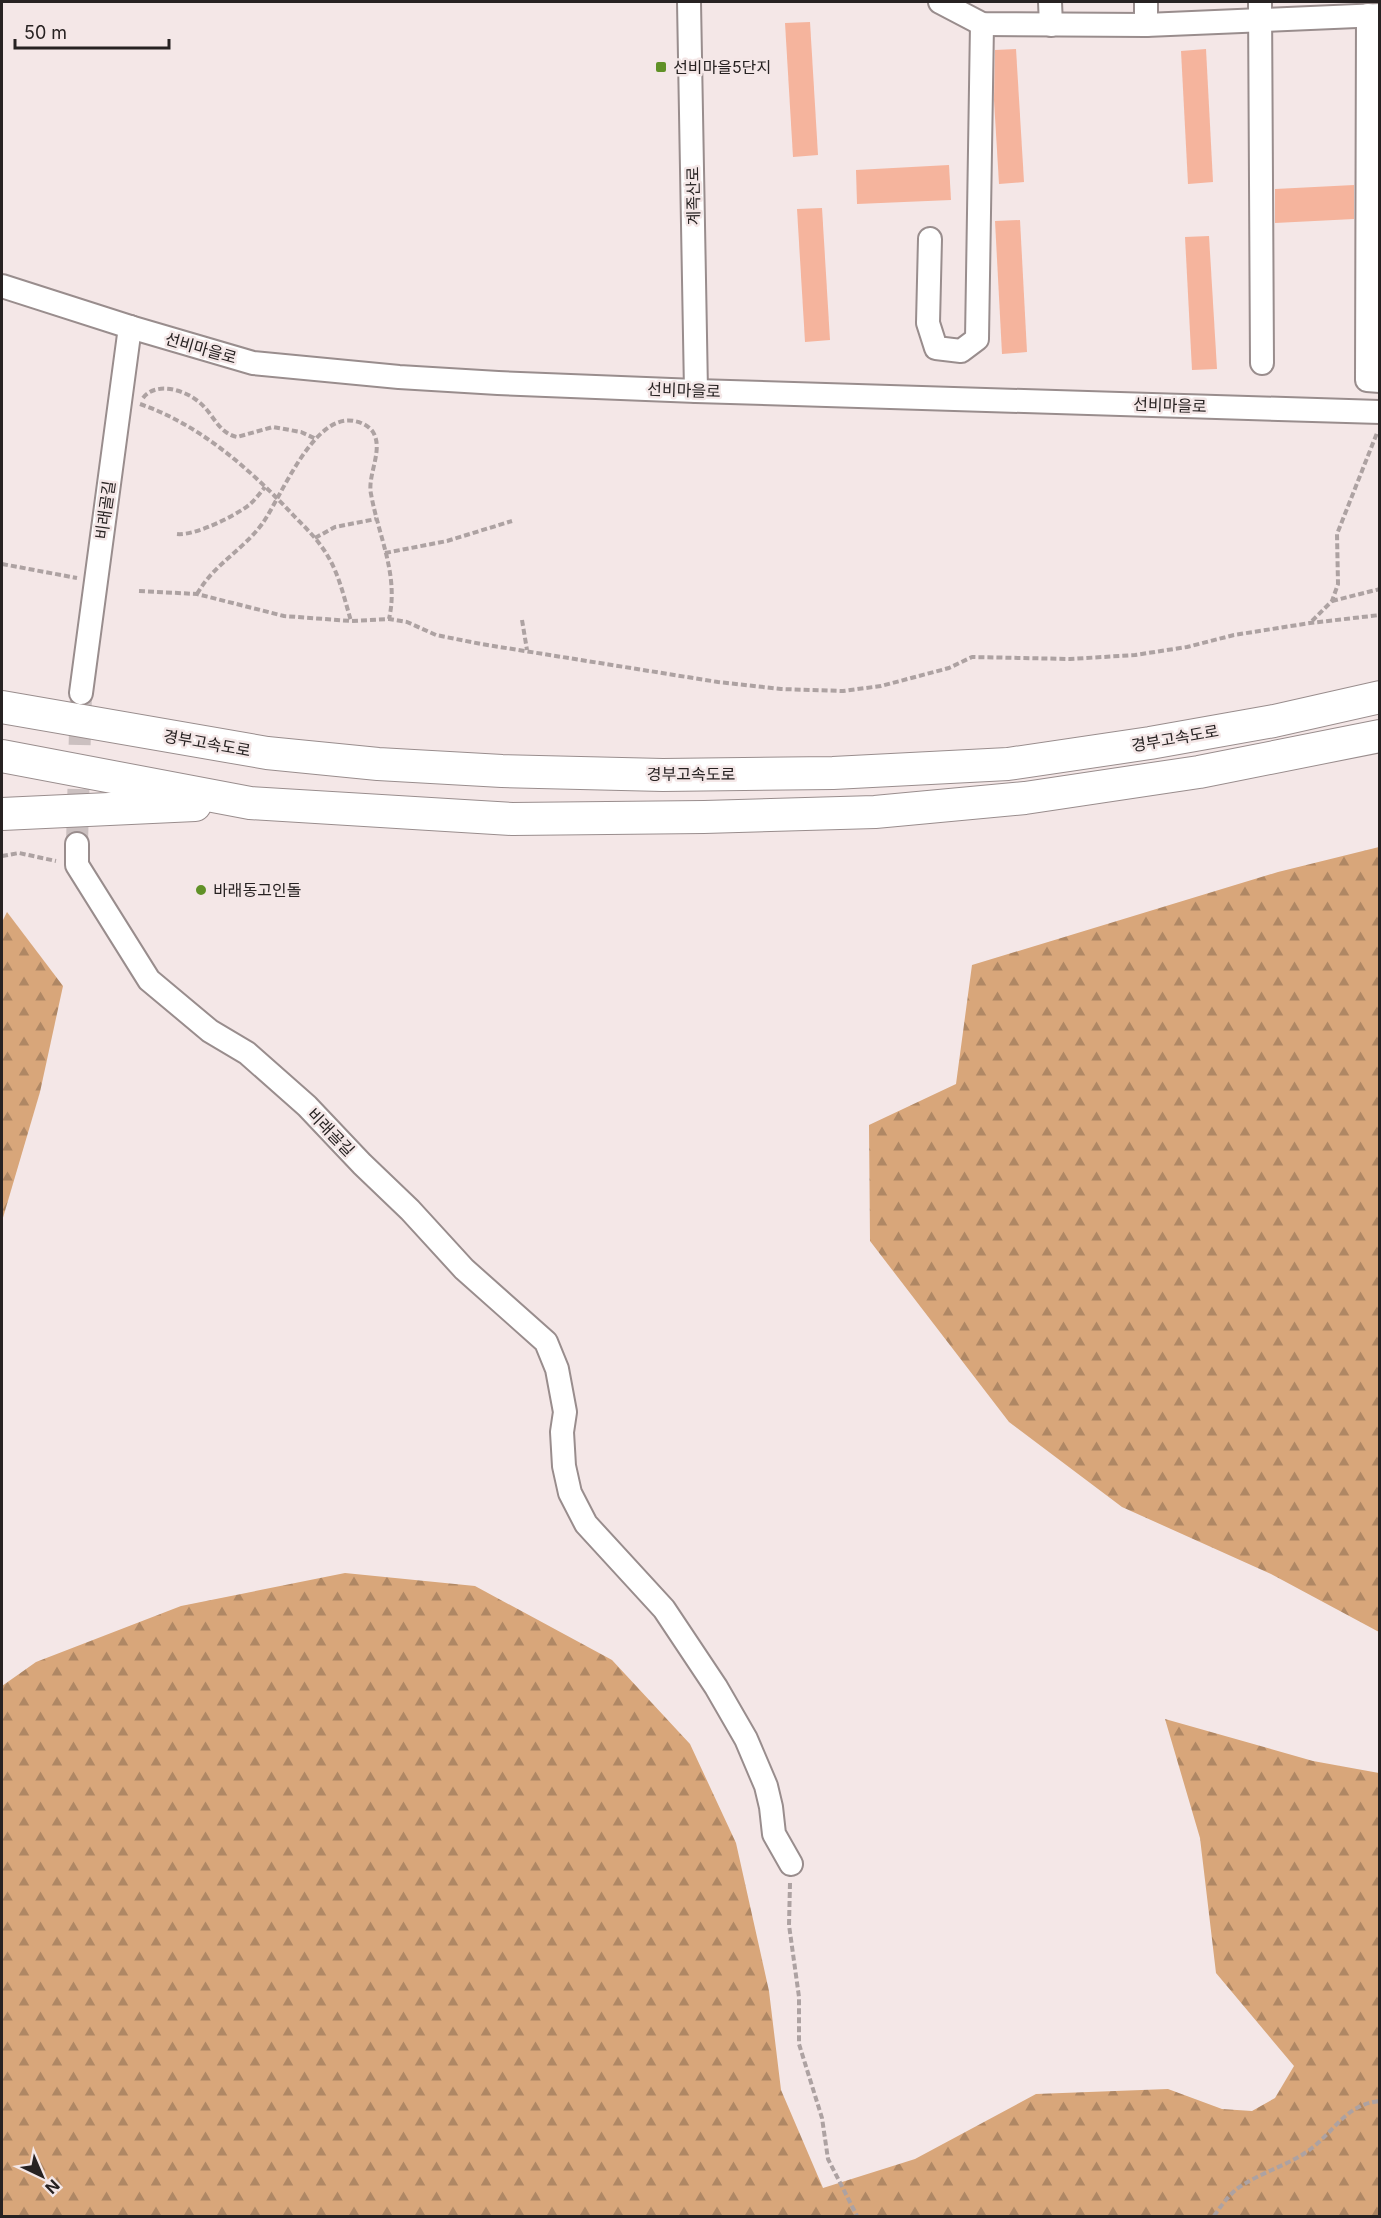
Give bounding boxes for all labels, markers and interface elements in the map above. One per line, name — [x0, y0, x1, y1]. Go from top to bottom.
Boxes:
scale bar — [15, 12, 170, 50]
text: 50 m — [24, 22, 67, 43]
place label: 선비마을5단지 — [673, 57, 771, 77]
marker: 선비마을5단지 — [654, 60, 668, 74]
street label: 계족산로 — [682, 166, 704, 226]
street label: 선비마을로 — [163, 328, 239, 368]
street label: 선비마을로 — [647, 379, 721, 401]
street label: 선비마을로 — [1133, 394, 1207, 416]
street label: 비래골길 — [91, 479, 119, 541]
street label: 경부고속도로 — [1130, 720, 1220, 756]
street label: 경부고속도로 — [162, 725, 252, 761]
street label: 경부고속도로 — [647, 764, 735, 784]
place label: 바래동고인돌 — [213, 880, 302, 900]
marker: 바래동고인돌 — [194, 883, 208, 897]
street label: 비래골길 — [303, 1104, 359, 1160]
north arrow — [12, 2146, 72, 2206]
text: N — [41, 2175, 64, 2198]

